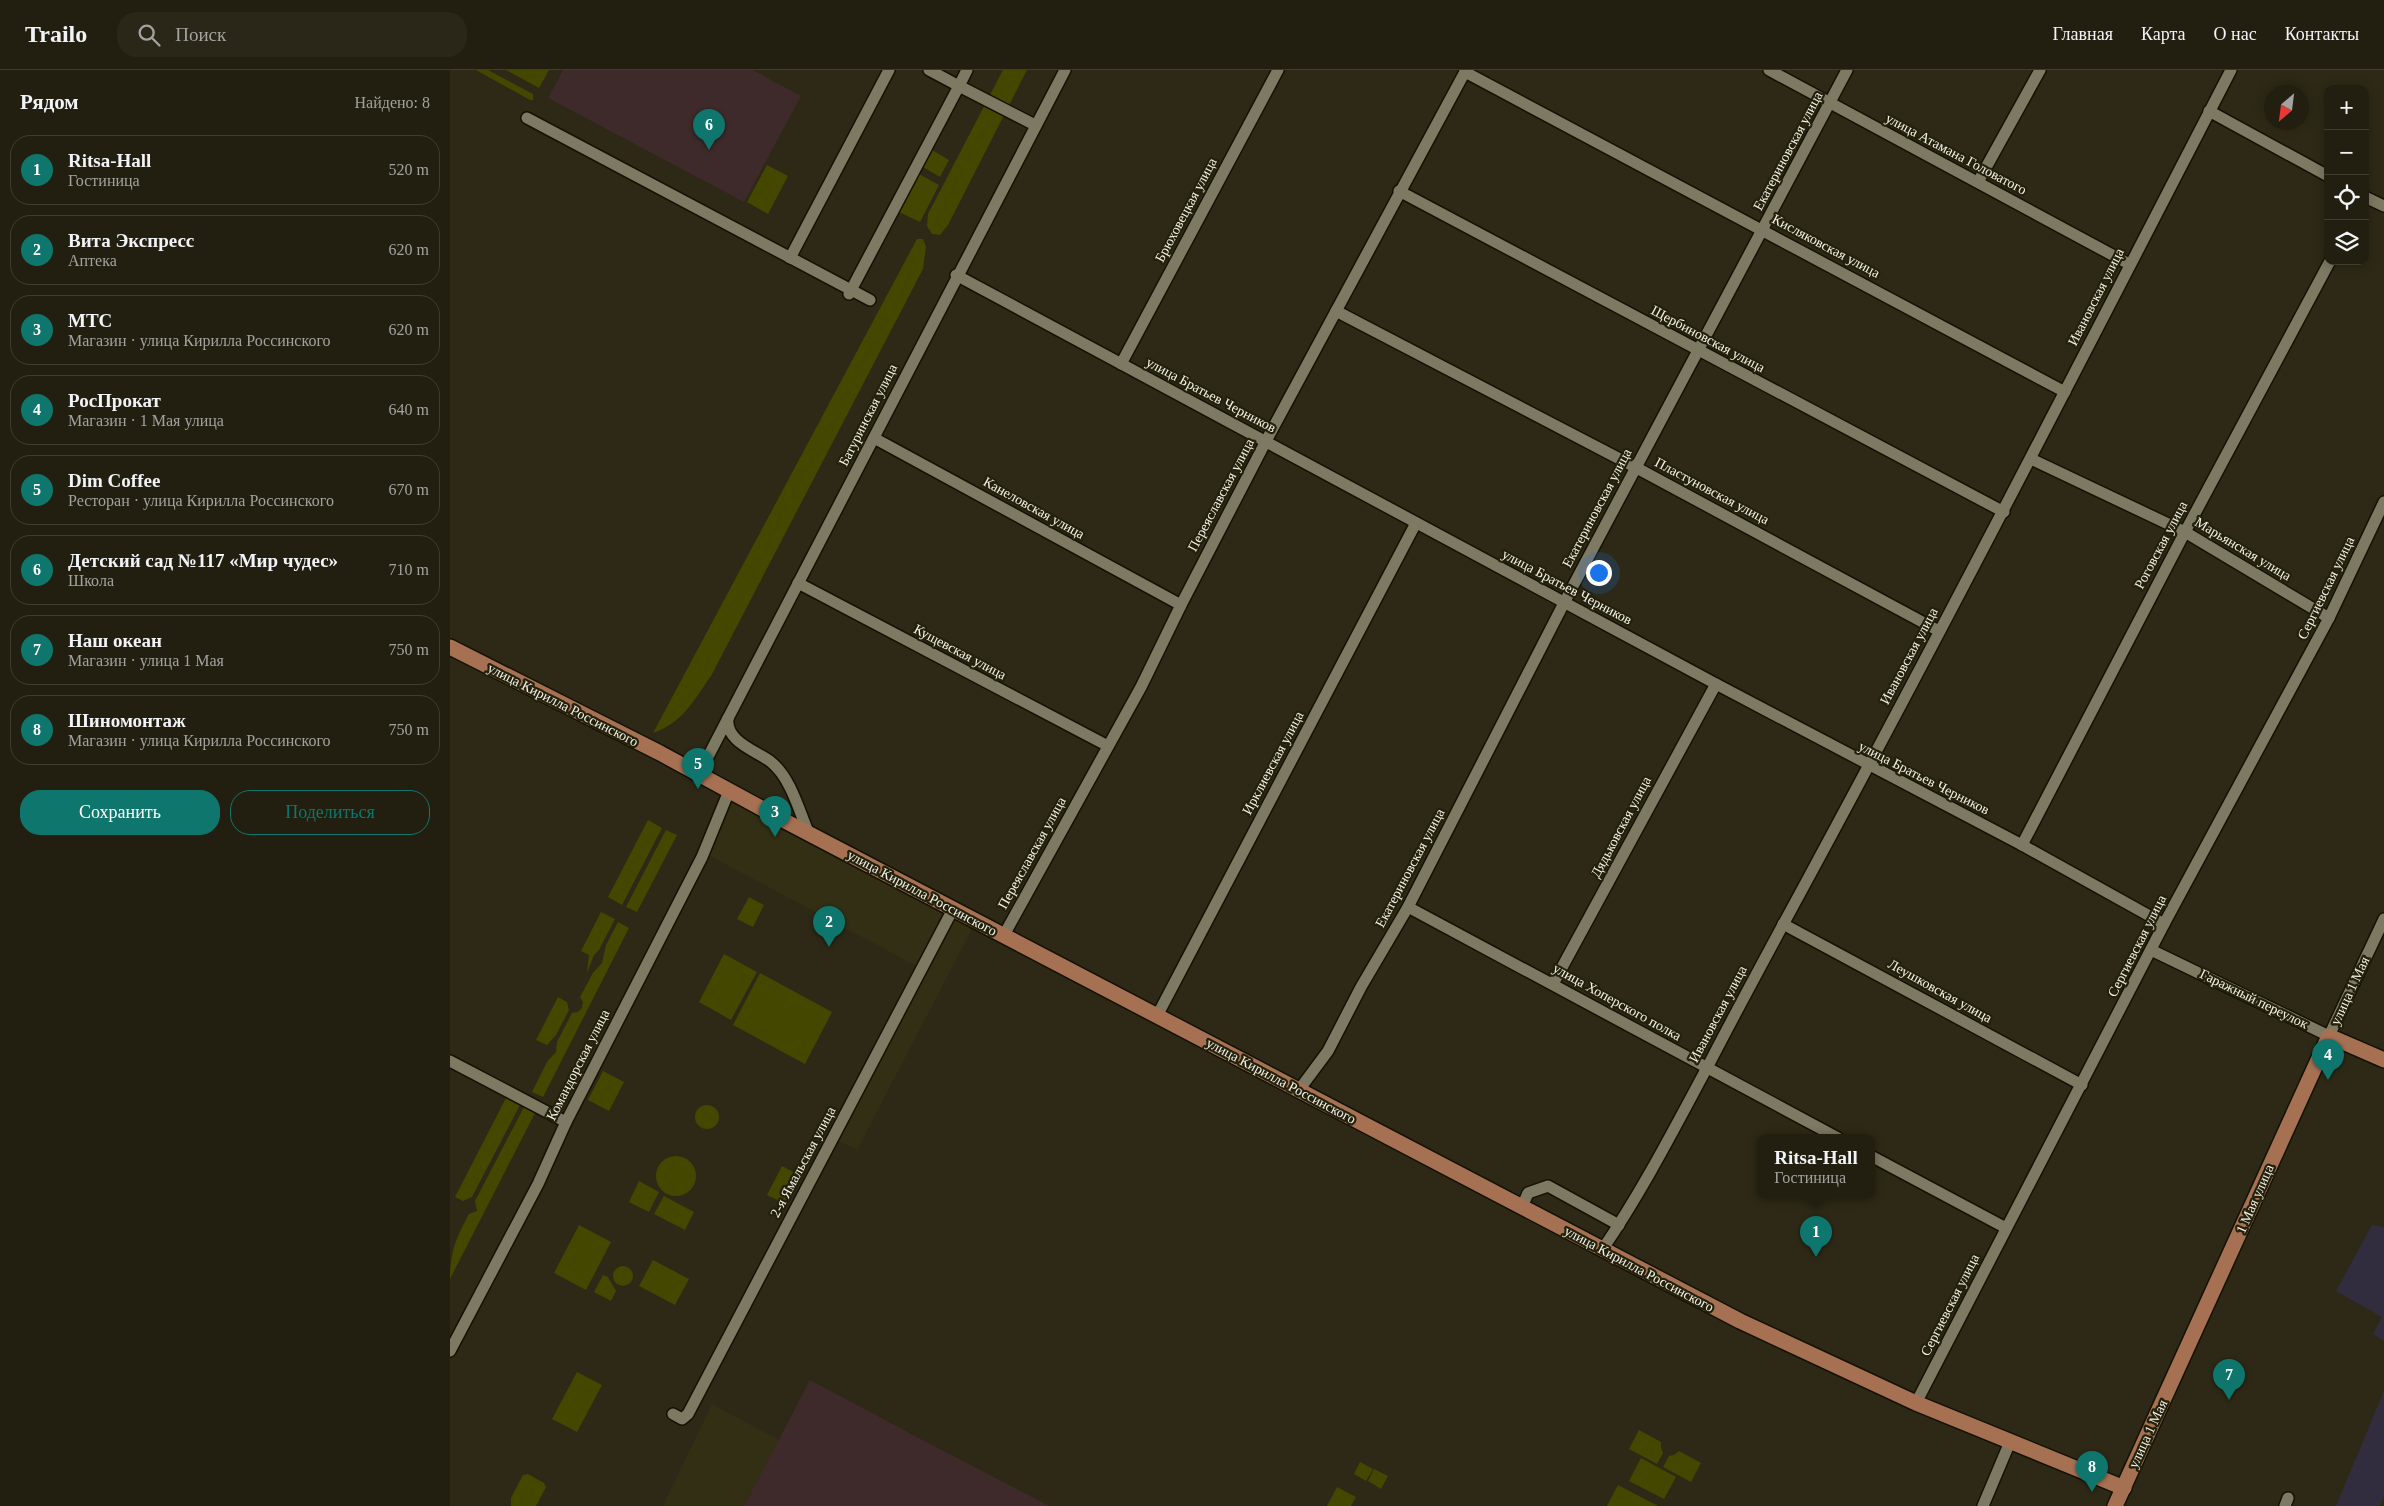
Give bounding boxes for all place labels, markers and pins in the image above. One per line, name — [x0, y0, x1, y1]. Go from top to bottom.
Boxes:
pin: 6 — [693, 109, 725, 150]
pin: 5 — [682, 748, 714, 789]
pin: 3 — [759, 796, 791, 837]
pin: 2 — [813, 906, 845, 947]
pin: 4 — [2312, 1039, 2344, 1080]
pin: 1 — [1800, 1216, 1832, 1257]
pin: 7 — [2213, 1359, 2245, 1400]
pin: 8 — [2076, 1451, 2108, 1492]

